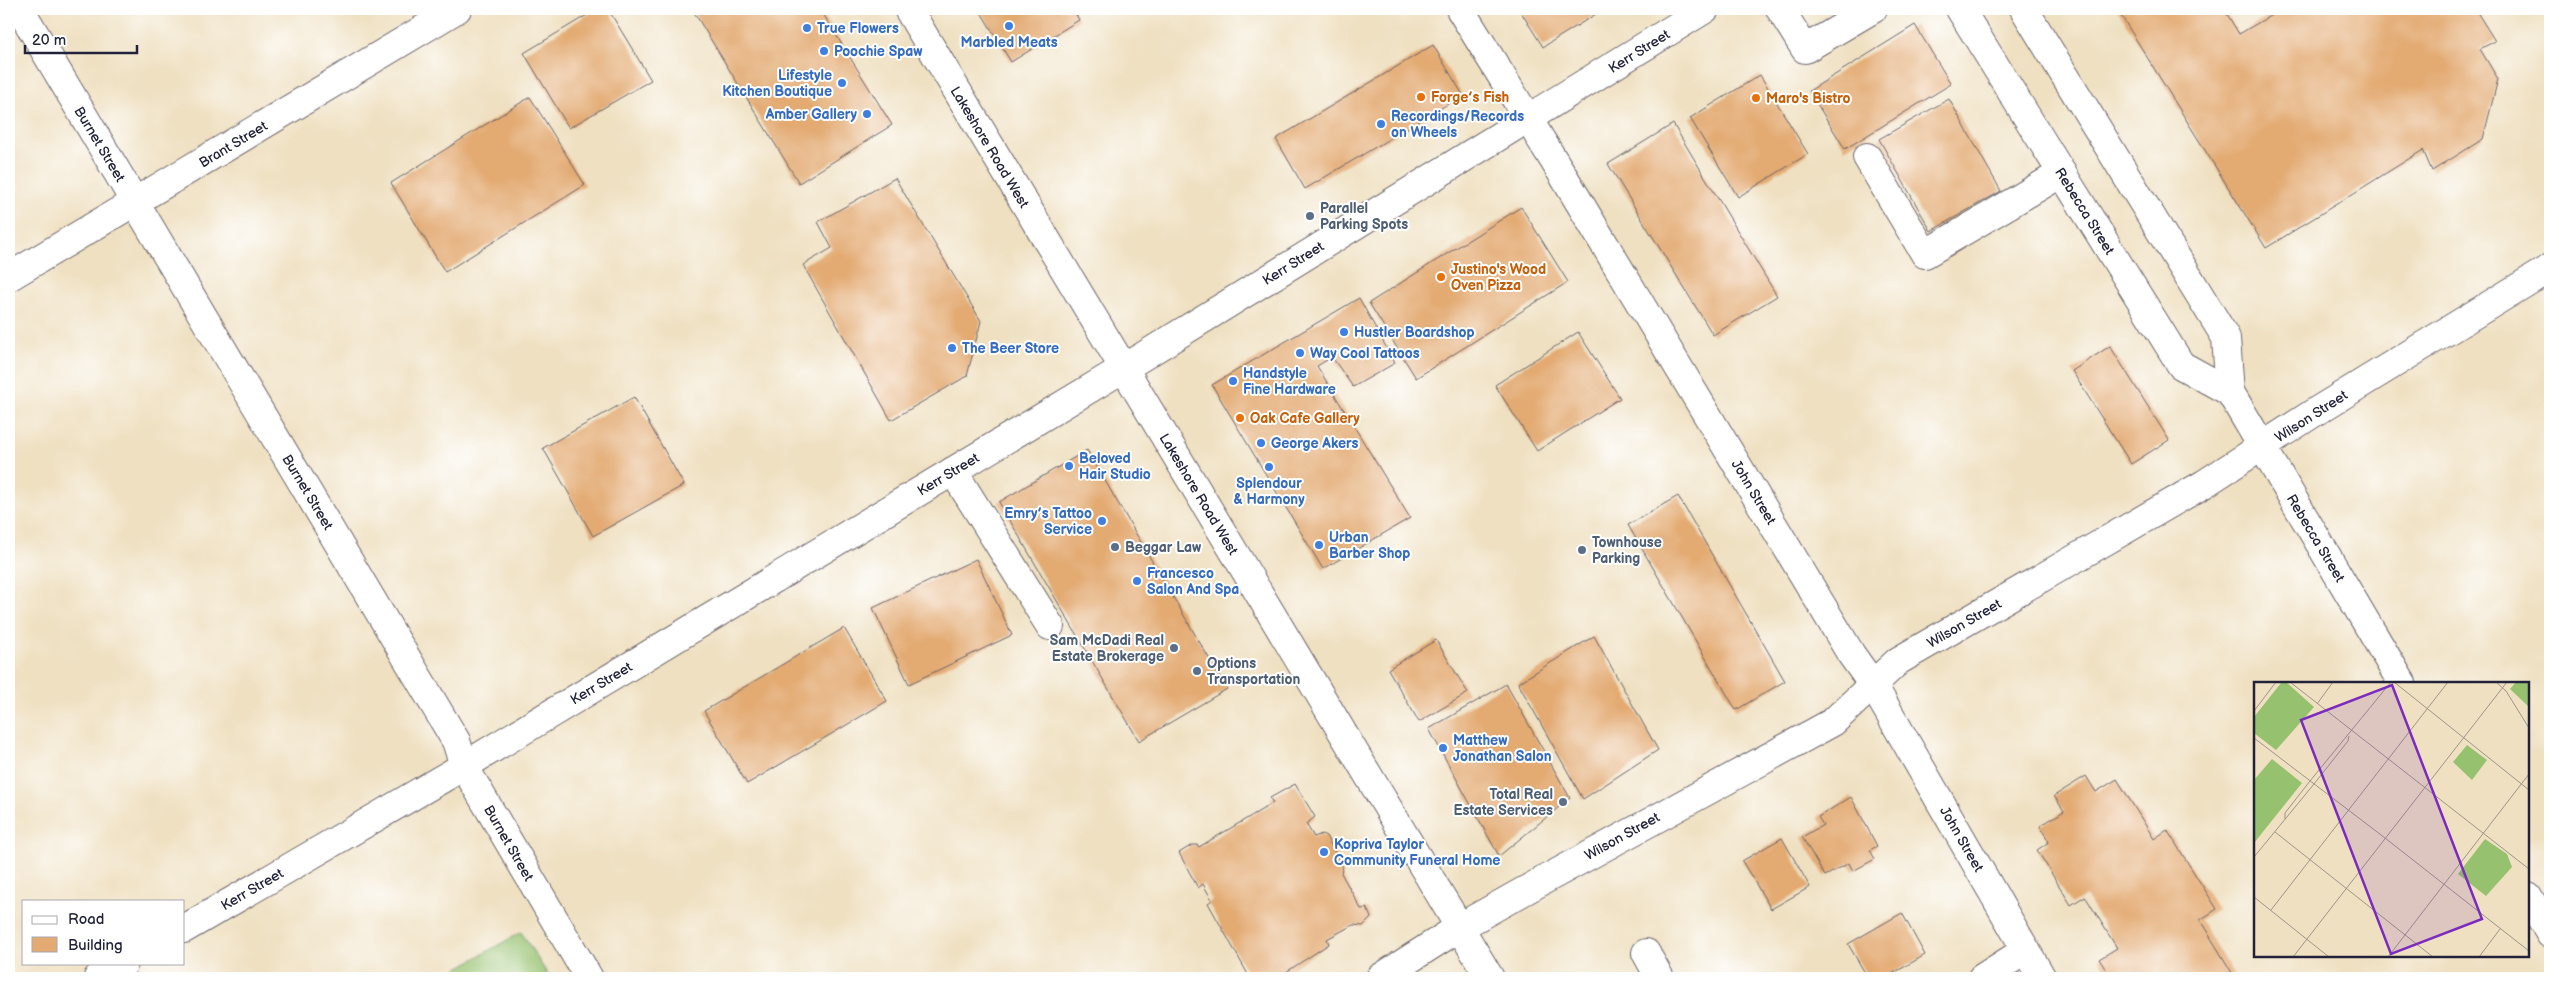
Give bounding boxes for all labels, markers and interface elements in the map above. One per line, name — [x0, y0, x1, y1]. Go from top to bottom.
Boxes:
place label: True Flowers — [817, 20, 899, 37]
marker: Marbled Meats — [1003, 20, 1015, 32]
scale bar — [25, 22, 138, 54]
marker: True Flowers — [801, 22, 813, 34]
street label: Kerr Street — [1605, 26, 1674, 77]
text: 20 m — [32, 31, 66, 50]
place label: Marbled Meats — [960, 34, 1058, 51]
place label: Poochie Spaw — [834, 43, 923, 60]
marker: Poochie Spaw — [818, 45, 830, 57]
place label: Lifestyle Kitchen Boutique — [722, 67, 832, 100]
marker: Lifestyle Kitchen Boutique — [836, 77, 848, 89]
street label: Lakeshore Road West — [947, 84, 1033, 212]
place label: Forge’s Fish — [1431, 89, 1509, 106]
place label: Maro's Bistro — [1766, 90, 1850, 107]
marker: Forge’s Fish — [1415, 91, 1427, 103]
marker: Maro's Bistro — [1750, 92, 1762, 104]
street label: Burnet Street — [70, 103, 129, 186]
place label: Amber Gallery — [765, 106, 858, 123]
marker: Amber Gallery — [861, 108, 873, 120]
place label: Recordings/Records on Wheels — [1391, 108, 1524, 141]
street label: Brant Street — [196, 117, 271, 171]
marker: Recordings/Records on Wheels — [1375, 118, 1387, 130]
street label: Rebecca Street — [2051, 165, 2118, 258]
place label: Parallel Parking Spots — [1320, 200, 1408, 233]
marker: Parallel Parking Spots — [1304, 210, 1316, 222]
street label: Kerr Street — [1259, 238, 1328, 289]
place label: Justino's Wood Oven Pizza — [1451, 261, 1546, 294]
marker: Justino's Wood Oven Pizza — [1435, 271, 1447, 283]
place label: Hustler Boardshop — [1354, 324, 1475, 341]
marker: Hustler Boardshop — [1338, 326, 1350, 338]
place label: The Beer Store — [962, 340, 1059, 357]
marker: The Beer Store — [946, 342, 958, 354]
place label: Way Cool Tattoos — [1310, 345, 1420, 362]
marker: Way Cool Tattoos — [1294, 347, 1306, 359]
place label: Handstyle Fine Hardware — [1243, 365, 1336, 398]
marker: Handstyle Fine Hardware — [1227, 375, 1239, 387]
street label: Wilson Street — [2272, 386, 2351, 446]
place label: Oak Cafe Gallery — [1250, 410, 1360, 427]
marker: Oak Cafe Gallery — [1234, 412, 1246, 424]
street label: Lakeshore Road West — [1156, 431, 1242, 559]
place label: George Akers — [1271, 435, 1359, 452]
marker: George Akers — [1255, 437, 1267, 449]
street label: Kerr Street — [914, 449, 983, 500]
place label: Beloved Hair Studio — [1079, 450, 1151, 483]
street label: Burnet Street — [278, 451, 337, 534]
street label: John Street — [1728, 457, 1780, 528]
marker: Beloved Hair Studio — [1063, 460, 1075, 472]
marker: Splendour & Harmony — [1263, 461, 1275, 473]
place label: Splendour & Harmony — [1233, 475, 1305, 508]
street label: Rebecca Street — [2283, 491, 2349, 586]
place label: Emry’s Tattoo Service — [1004, 505, 1092, 538]
marker: Emry’s Tattoo Service — [1096, 515, 1108, 527]
place label: Urban Barber Shop — [1329, 529, 1410, 562]
place label: Townhouse Parking — [1592, 534, 1662, 567]
place label: Beggar Law — [1125, 539, 1202, 556]
marker: Urban Barber Shop — [1313, 539, 1325, 551]
marker: Beggar Law — [1109, 541, 1121, 553]
marker: Townhouse Parking — [1576, 544, 1588, 556]
place label: Francesco Salon And Spa — [1147, 565, 1239, 598]
marker: Francesco Salon And Spa — [1131, 575, 1143, 587]
street label: Wilson Street — [1924, 595, 2005, 652]
place label: Sam McDadi Real Estate Brokerage — [1050, 632, 1164, 665]
marker: Sam McDadi Real Estate Brokerage — [1168, 642, 1180, 654]
place label: Options Transportation — [1207, 655, 1300, 688]
street label: Kerr Street — [567, 658, 636, 709]
marker: Options Transportation — [1191, 665, 1203, 677]
inset map — [2254, 682, 2529, 957]
place label: Matthew Jonathan Salon — [1453, 732, 1552, 765]
marker: Matthew Jonathan Salon — [1437, 742, 1449, 754]
place label: Total Real Estate Services — [1453, 786, 1553, 819]
marker: Total Real Estate Services — [1557, 796, 1569, 808]
street label: Burnet Street — [480, 802, 537, 885]
street label: John Street — [1936, 804, 1987, 876]
street label: Wilson Street — [1582, 808, 1663, 864]
place label: Kopriva Taylor Community Funeral Home — [1334, 836, 1500, 869]
marker: Kopriva Taylor Community Funeral Home — [1318, 846, 1330, 858]
street label: Kerr Street — [218, 864, 287, 914]
legend — [22, 900, 185, 964]
text: Road — [68, 910, 104, 929]
text: Building — [68, 936, 123, 955]

